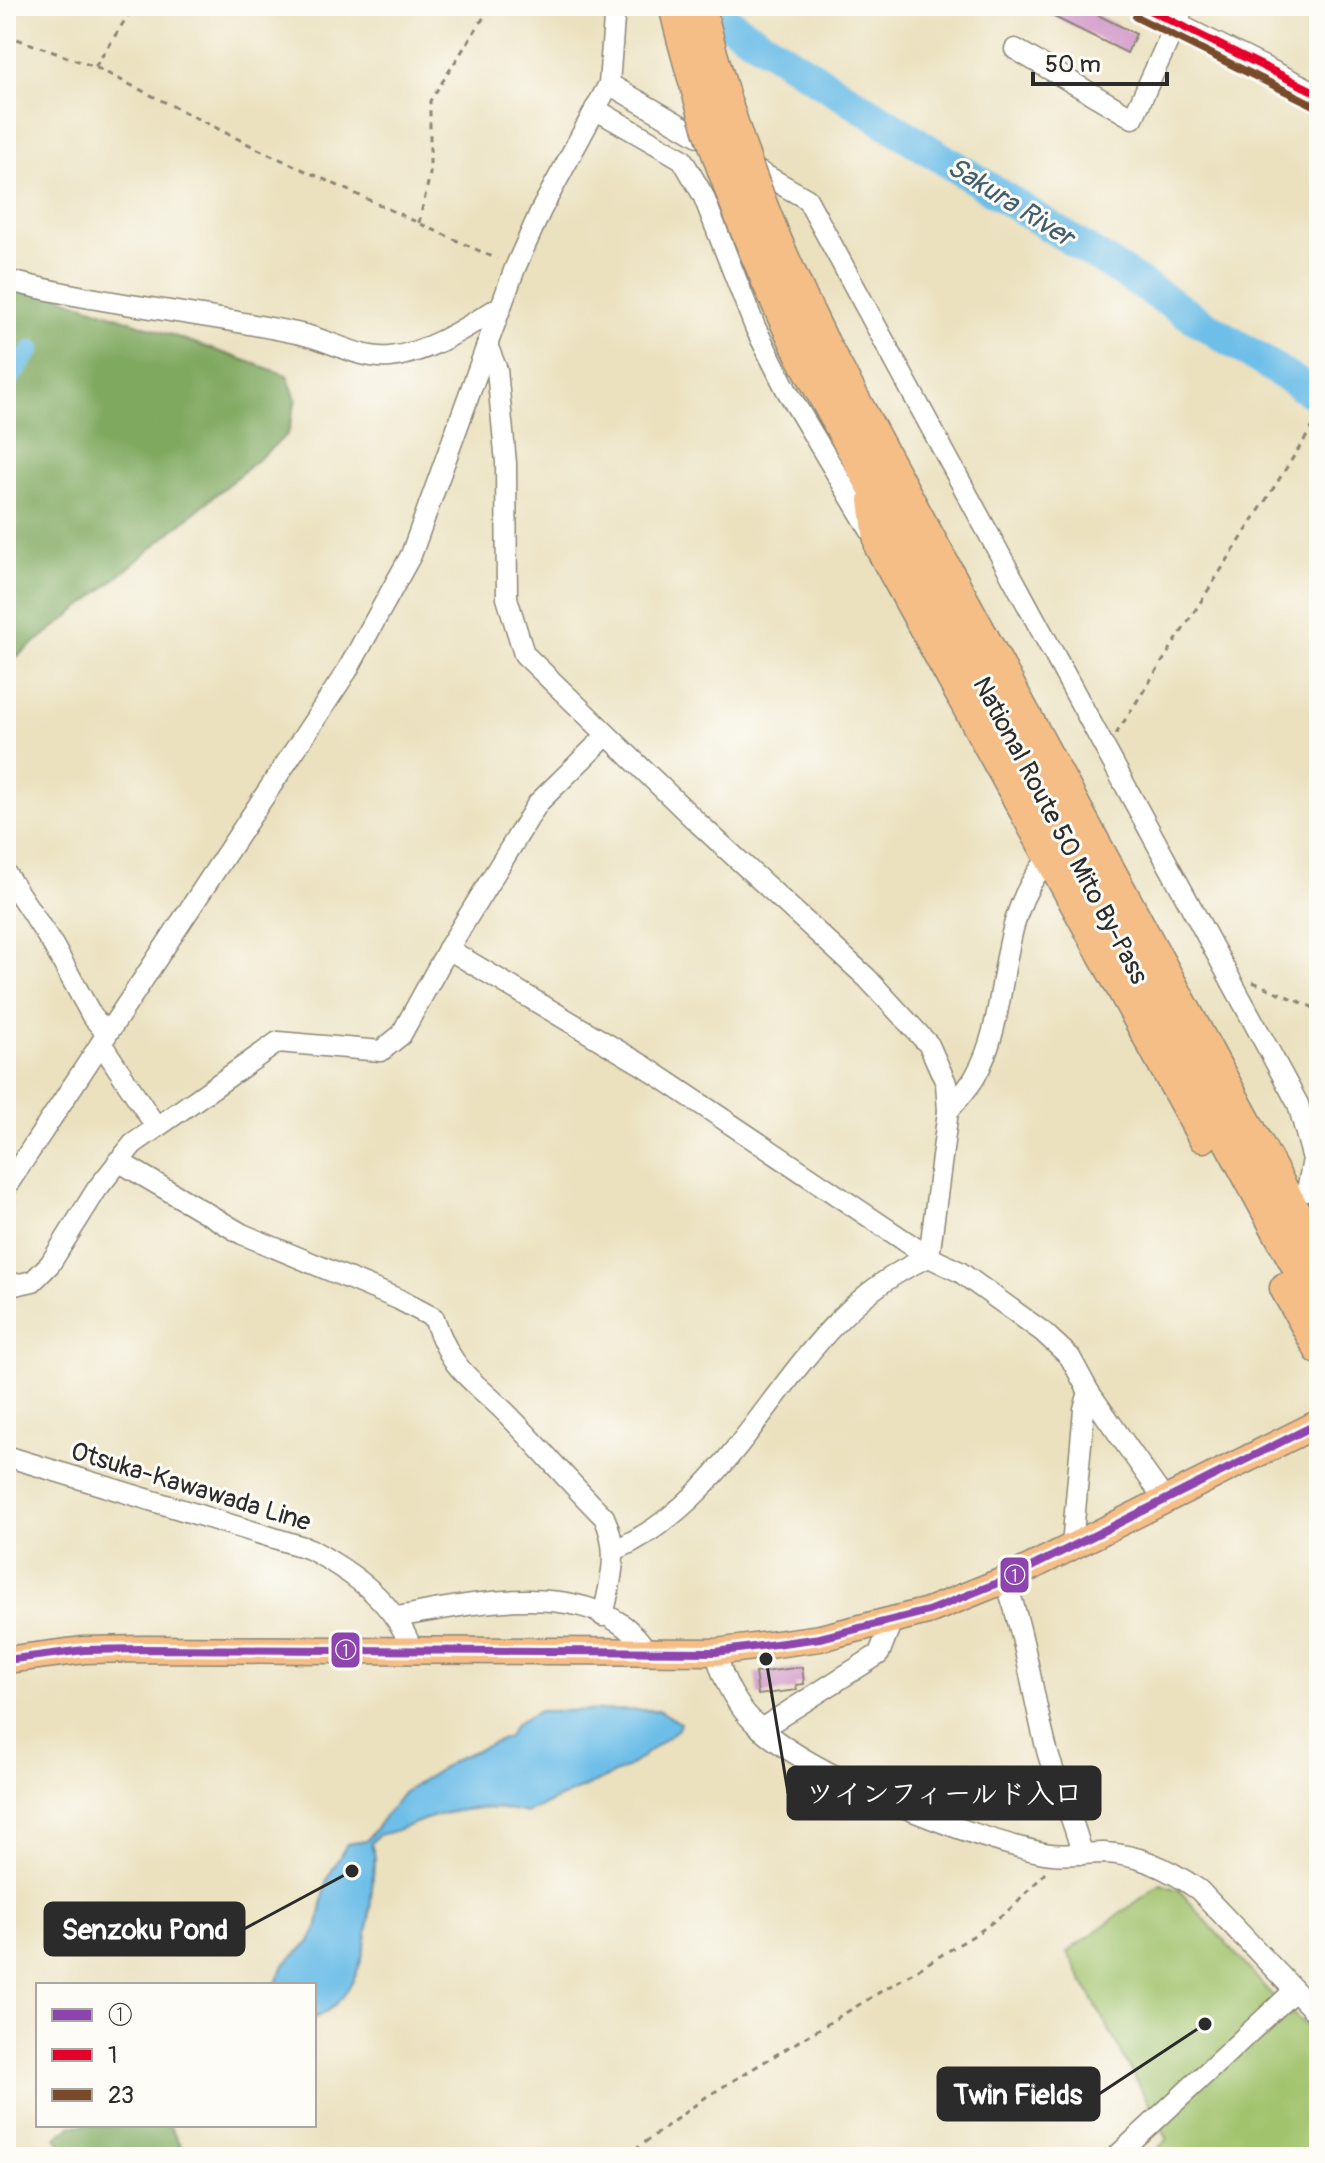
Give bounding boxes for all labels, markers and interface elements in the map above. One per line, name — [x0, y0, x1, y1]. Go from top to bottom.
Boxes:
scale bar — [1033, 36, 1167, 86]
text: 50 m — [1045, 50, 1101, 79]
water label: Sakura River — [940, 150, 1083, 256]
street label: National Route 50 Mito By-Pass — [965, 671, 1155, 990]
street label: Otsuka-Kawawada Line — [67, 1435, 315, 1539]
line badge: ① — [999, 1556, 1030, 1594]
text: ① — [1004, 1562, 1026, 1590]
line badge: ① — [330, 1631, 361, 1669]
text: ① — [335, 1637, 357, 1665]
callout: ツインフィールド入口 — [788, 1767, 1100, 1819]
text: ツインフィールド入口 — [806, 1777, 1082, 1812]
callout: Senzoku Pond — [45, 1903, 244, 1955]
text: Senzoku Pond — [62, 1913, 228, 1948]
legend — [36, 1983, 316, 2127]
text: ① — [108, 2001, 132, 2030]
text: 1 — [108, 2041, 117, 2070]
callout: Twin Fields — [938, 2068, 1099, 2120]
text: Twin Fields — [953, 2078, 1083, 2113]
text: 23 — [108, 2081, 134, 2110]

